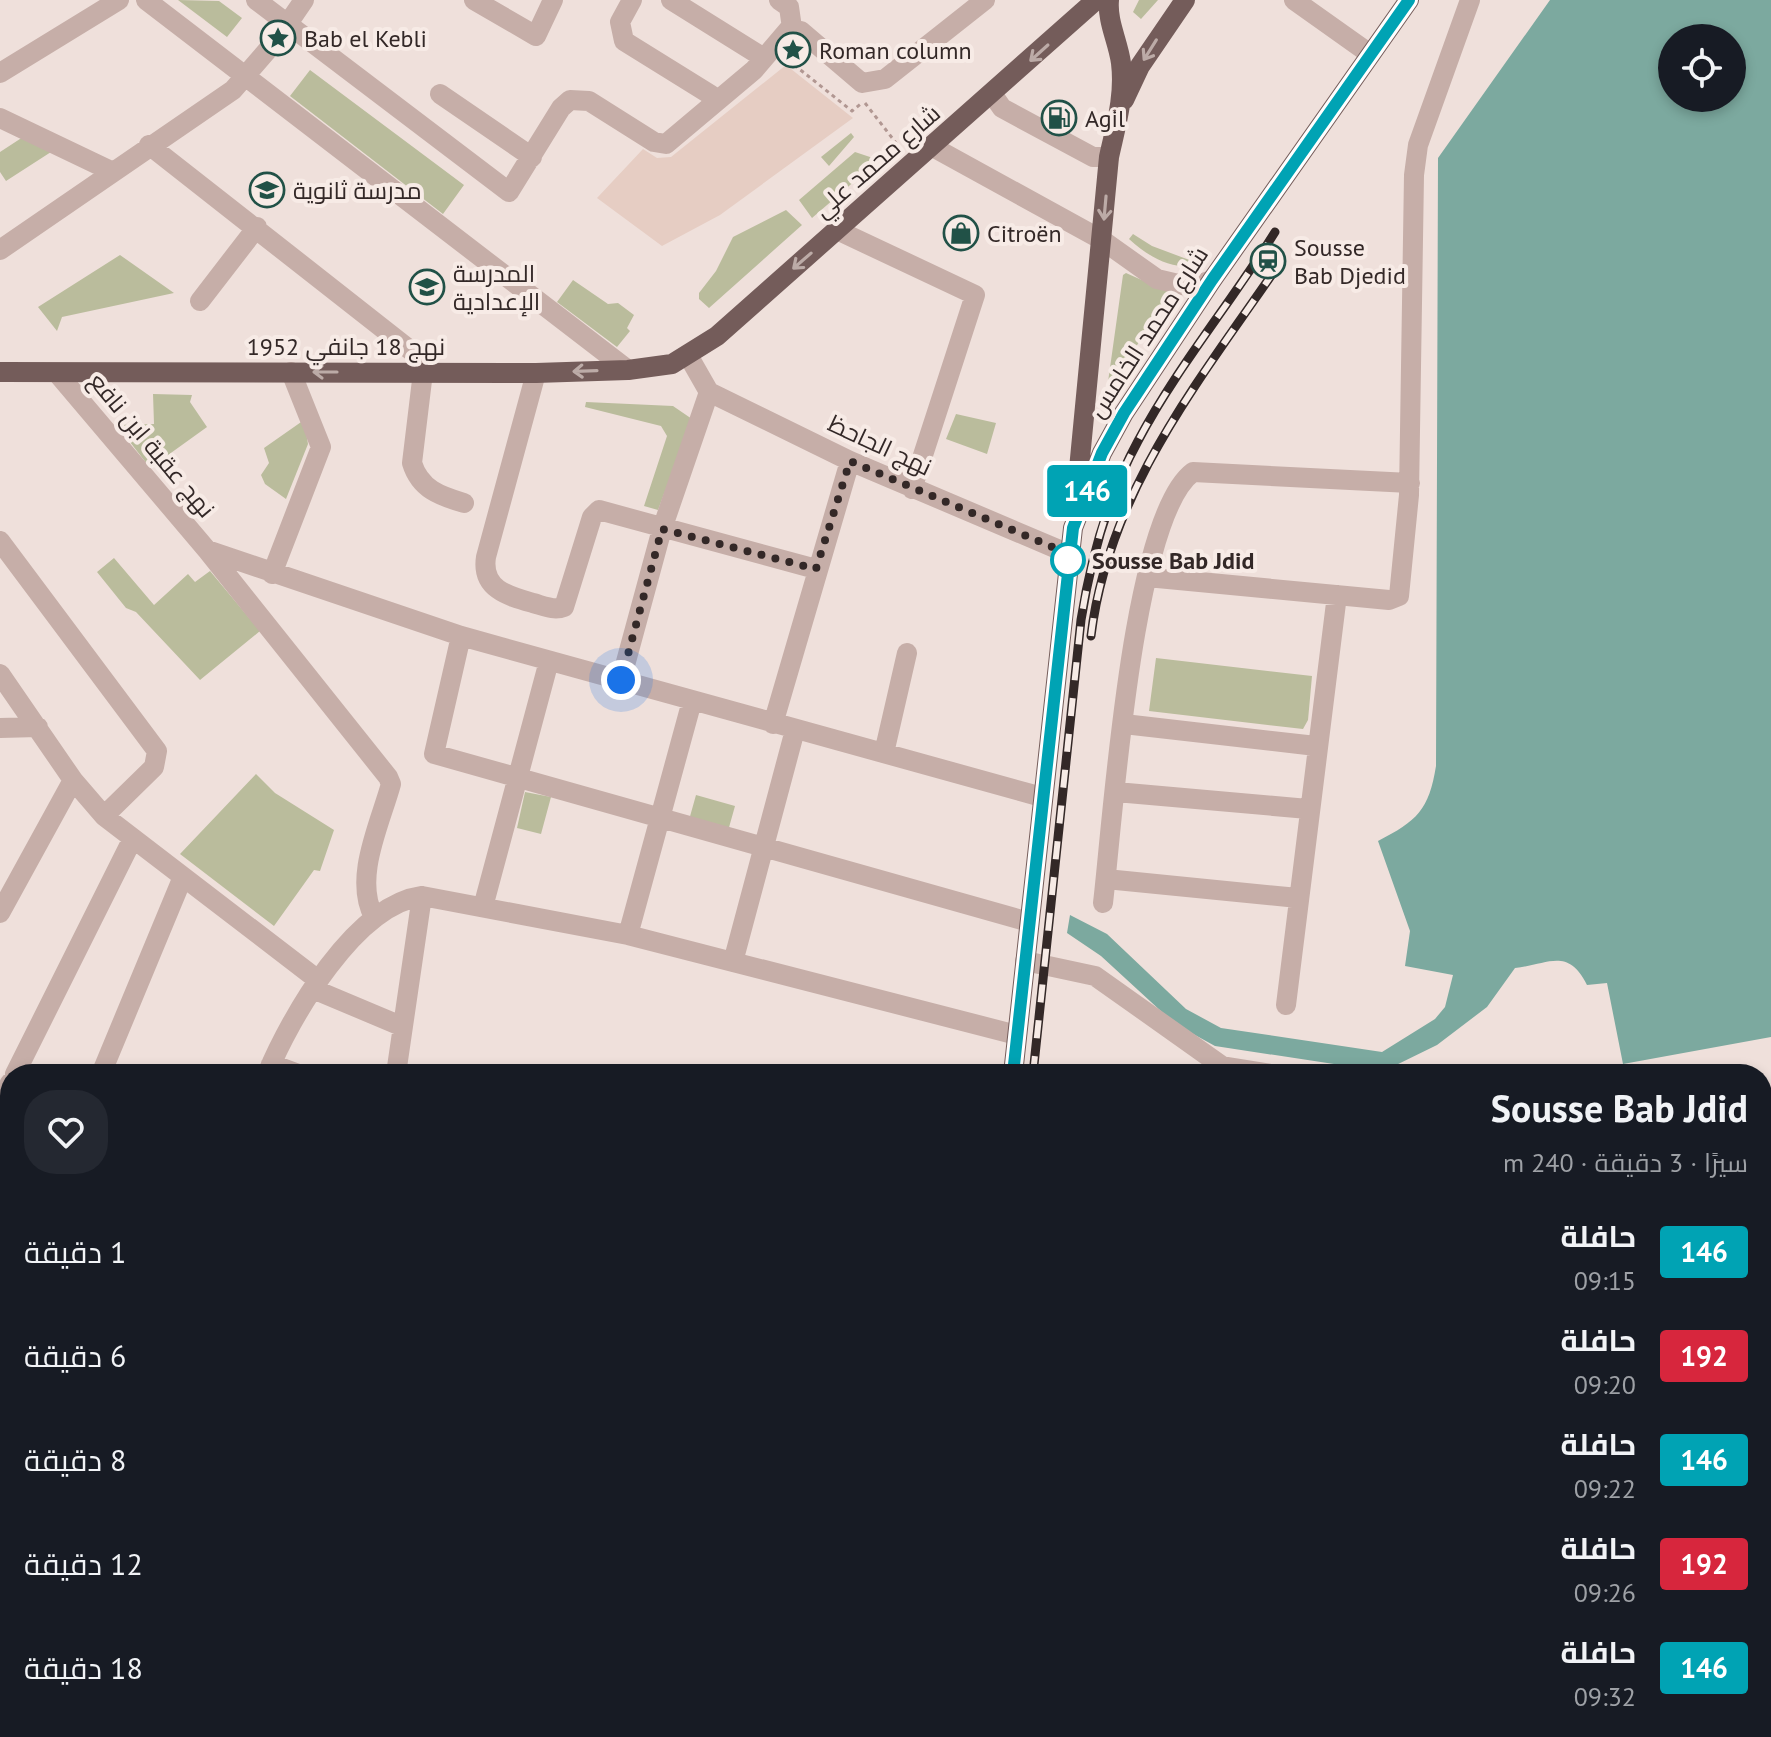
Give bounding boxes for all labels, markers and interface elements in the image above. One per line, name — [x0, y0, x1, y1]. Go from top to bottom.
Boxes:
place icon: Bab el Kebli — [259, 19, 297, 57]
place label: Bab el Kebli — [304, 23, 427, 54]
map controls — [1658, 24, 1746, 112]
button: locate — [1658, 24, 1746, 112]
place icon: Roman column — [774, 31, 812, 69]
place label: Roman column — [819, 35, 972, 66]
one-way arrow — [1142, 38, 1158, 61]
one-way arrow — [1030, 44, 1050, 62]
street label: شارع محمد علي — [807, 98, 949, 227]
fuel station icon: Agil — [1040, 99, 1078, 137]
place label: Agil — [1085, 103, 1125, 134]
school or university icon: مدرسة ثانوية — [248, 171, 286, 209]
place label: مدرسة ثانوية — [293, 175, 422, 206]
one-way arrow — [1097, 194, 1112, 221]
shop icon: Citroën — [942, 214, 980, 252]
place label: Citroën — [987, 218, 1062, 249]
place label: Sousse Bab Djedid — [1294, 232, 1406, 291]
street label: شارع محمد الخامس — [1081, 240, 1216, 424]
station icon: Sousse Bab Djedid — [1249, 242, 1287, 280]
one-way arrow — [792, 252, 812, 270]
place label: المدرسة الإعدادية — [453, 258, 540, 317]
school or university icon: المدرسة الإعدادية — [408, 268, 446, 306]
street label: نهج 18 جانفي 1952 — [247, 331, 445, 366]
one-way arrow — [312, 364, 339, 380]
one-way arrow — [572, 364, 599, 379]
street label: نهج عقبة ابن نافع — [82, 366, 222, 524]
street label: نهج الجاحظ — [823, 408, 937, 483]
line badge: 146 — [1041, 465, 1133, 517]
text: 146 — [1063, 472, 1111, 509]
marker: Sousse Bab Jdid — [1051, 543, 1085, 577]
place label: Sousse Bab Jdid — [1092, 545, 1254, 576]
your location — [601, 660, 641, 700]
text: Sousse Bab Jdid — [1491, 1083, 1748, 1132]
button: heart — [24, 1090, 108, 1174]
text: سيرًا · 3 دقيقة · 240 m — [1503, 1146, 1748, 1179]
text: حافلة — [1561, 1216, 1636, 1255]
text: 1 دقيقة — [24, 1232, 126, 1271]
text: 146 — [1680, 1233, 1728, 1270]
text: 09:15 — [1574, 1264, 1636, 1297]
text: حافلة — [1561, 1320, 1636, 1359]
text: 6 دقيقة — [24, 1336, 126, 1375]
text: 192 — [1680, 1337, 1728, 1374]
text: 09:20 — [1574, 1368, 1636, 1401]
text: حافلة — [1561, 1424, 1636, 1463]
text: 8 دقيقة — [24, 1440, 126, 1479]
text: 146 — [1680, 1441, 1728, 1478]
text: 09:22 — [1574, 1472, 1636, 1505]
text: حافلة — [1561, 1528, 1636, 1567]
text: 12 دقيقة — [24, 1544, 143, 1583]
text: 192 — [1680, 1545, 1728, 1582]
text: 09:26 — [1574, 1576, 1636, 1609]
text: حافلة — [1561, 1632, 1636, 1671]
text: 18 دقيقة — [24, 1648, 143, 1687]
text: 146 — [1680, 1649, 1728, 1686]
text: 09:32 — [1574, 1680, 1636, 1713]

